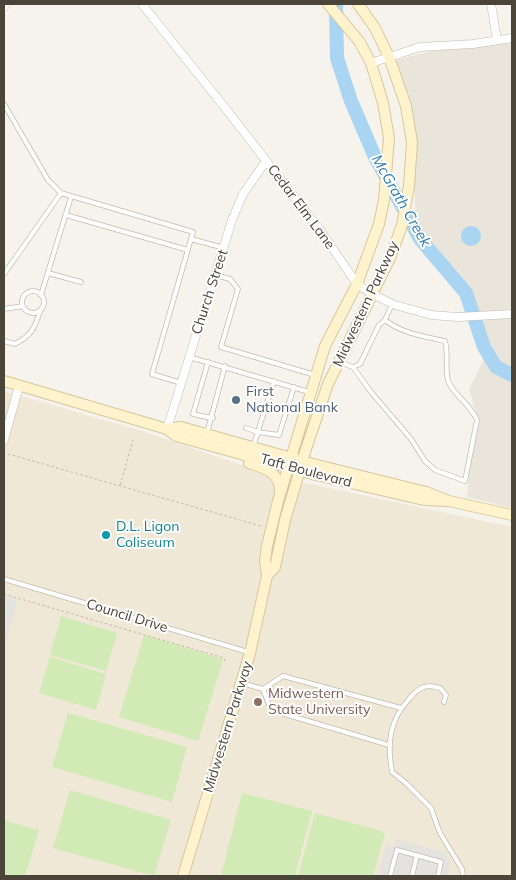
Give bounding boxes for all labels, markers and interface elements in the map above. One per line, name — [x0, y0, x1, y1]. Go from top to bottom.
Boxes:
water label: McGrath Creek — [367, 152, 435, 250]
street label: Cedar Elm Lane — [264, 161, 338, 253]
street label: Midwestern Parkway — [329, 238, 403, 370]
street label: Church Street — [188, 247, 232, 337]
place label: First National Bank — [246, 384, 338, 417]
marker: First National Bank — [230, 394, 242, 406]
street label: Taft Boulevard — [258, 451, 354, 491]
place label: D.L. Ligon Coliseum — [116, 519, 179, 552]
marker: D.L. Ligon Coliseum — [100, 529, 112, 541]
street label: Council Drive — [84, 596, 170, 636]
street label: Midwestern Parkway — [200, 659, 256, 795]
place label: Midwestern State University — [268, 686, 371, 719]
marker: Midwestern State University — [252, 696, 264, 708]

